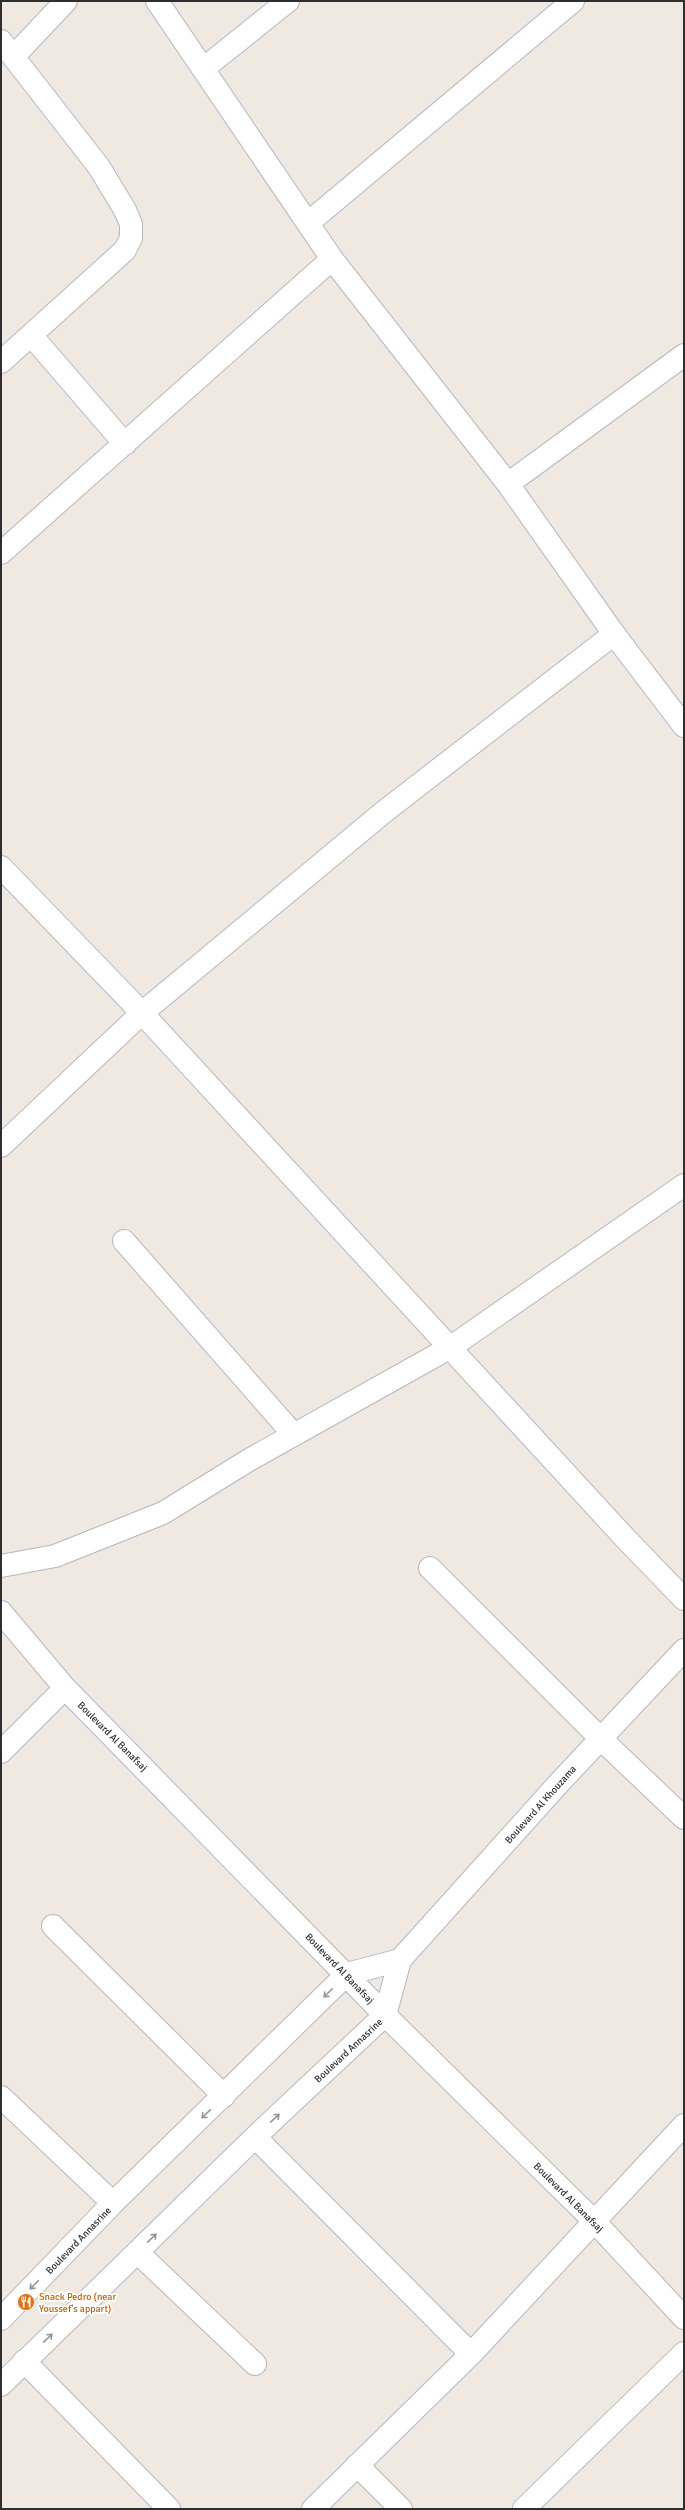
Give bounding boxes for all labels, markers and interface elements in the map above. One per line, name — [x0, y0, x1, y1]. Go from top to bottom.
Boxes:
street label: Boulevard Al Banafsaj — [75, 1699, 150, 1774]
street label: Boulevard Al Khouzama — [503, 1763, 579, 1846]
street label: Boulevard Al Banafsaj — [302, 1931, 376, 2007]
one-way arrow — [323, 1988, 333, 1998]
street label: Boulevard Annasrine — [312, 2016, 385, 2085]
one-way arrow — [201, 2109, 211, 2119]
one-way arrow — [270, 2114, 280, 2123]
street label: Boulevard Al Banafsaj — [531, 2160, 606, 2235]
street label: Boulevard Annasrine — [44, 2205, 114, 2277]
one-way arrow — [147, 2233, 157, 2243]
one-way arrow — [30, 2280, 39, 2290]
place label: Snack Pedro (near Youssef's appart) — [39, 2291, 116, 2315]
restaurant icon: Snack Pedro (near Youssef's appart) — [16, 2292, 36, 2312]
one-way arrow — [43, 2333, 53, 2343]

